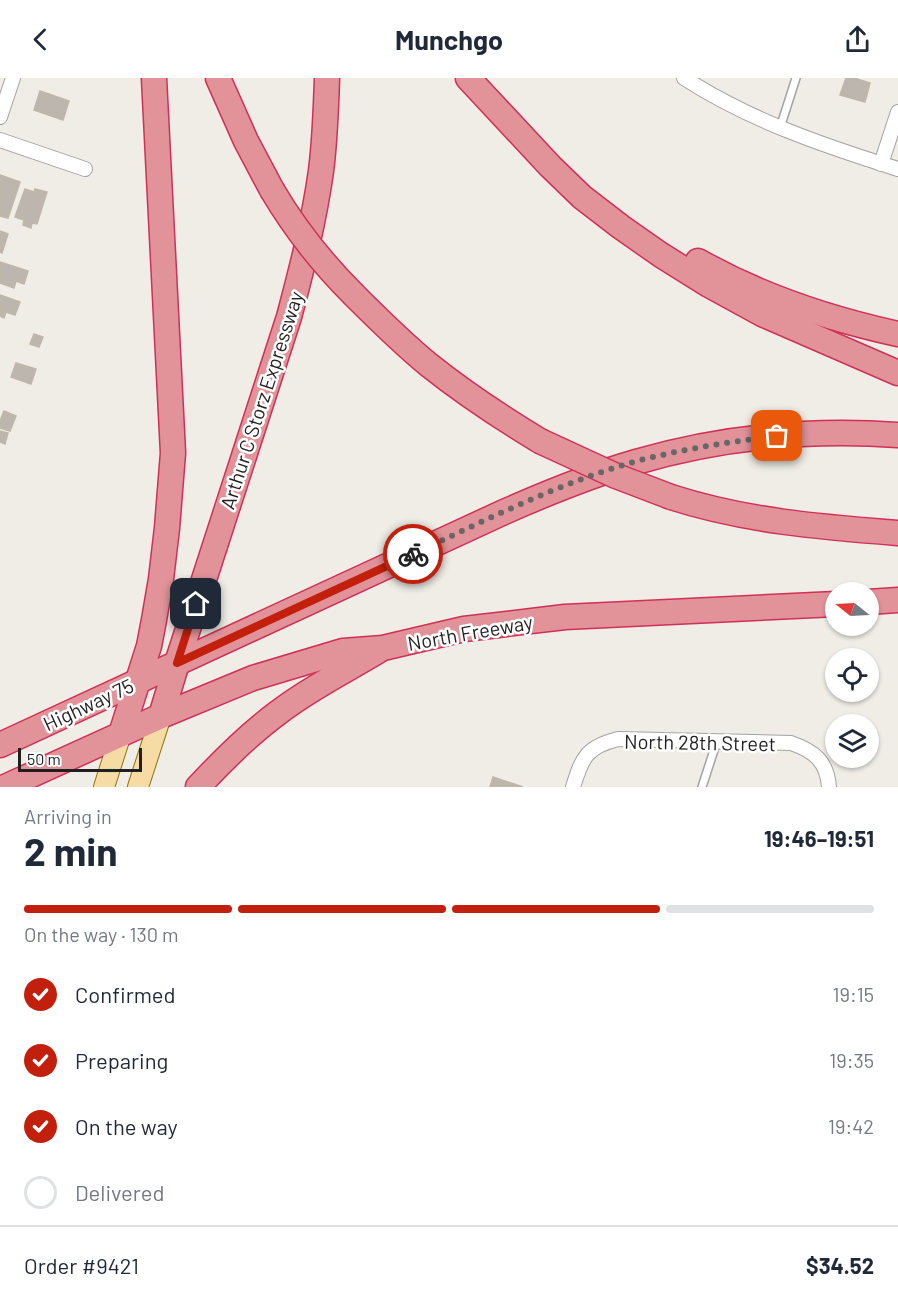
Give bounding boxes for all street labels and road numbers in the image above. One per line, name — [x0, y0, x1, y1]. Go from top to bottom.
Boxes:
street label: Arthur C Storz Expressway — [214, 288, 308, 512]
street label: North Freeway — [405, 609, 535, 655]
street label: Highway 75 — [39, 673, 137, 735]
street label: North 28th Street — [624, 729, 776, 755]

